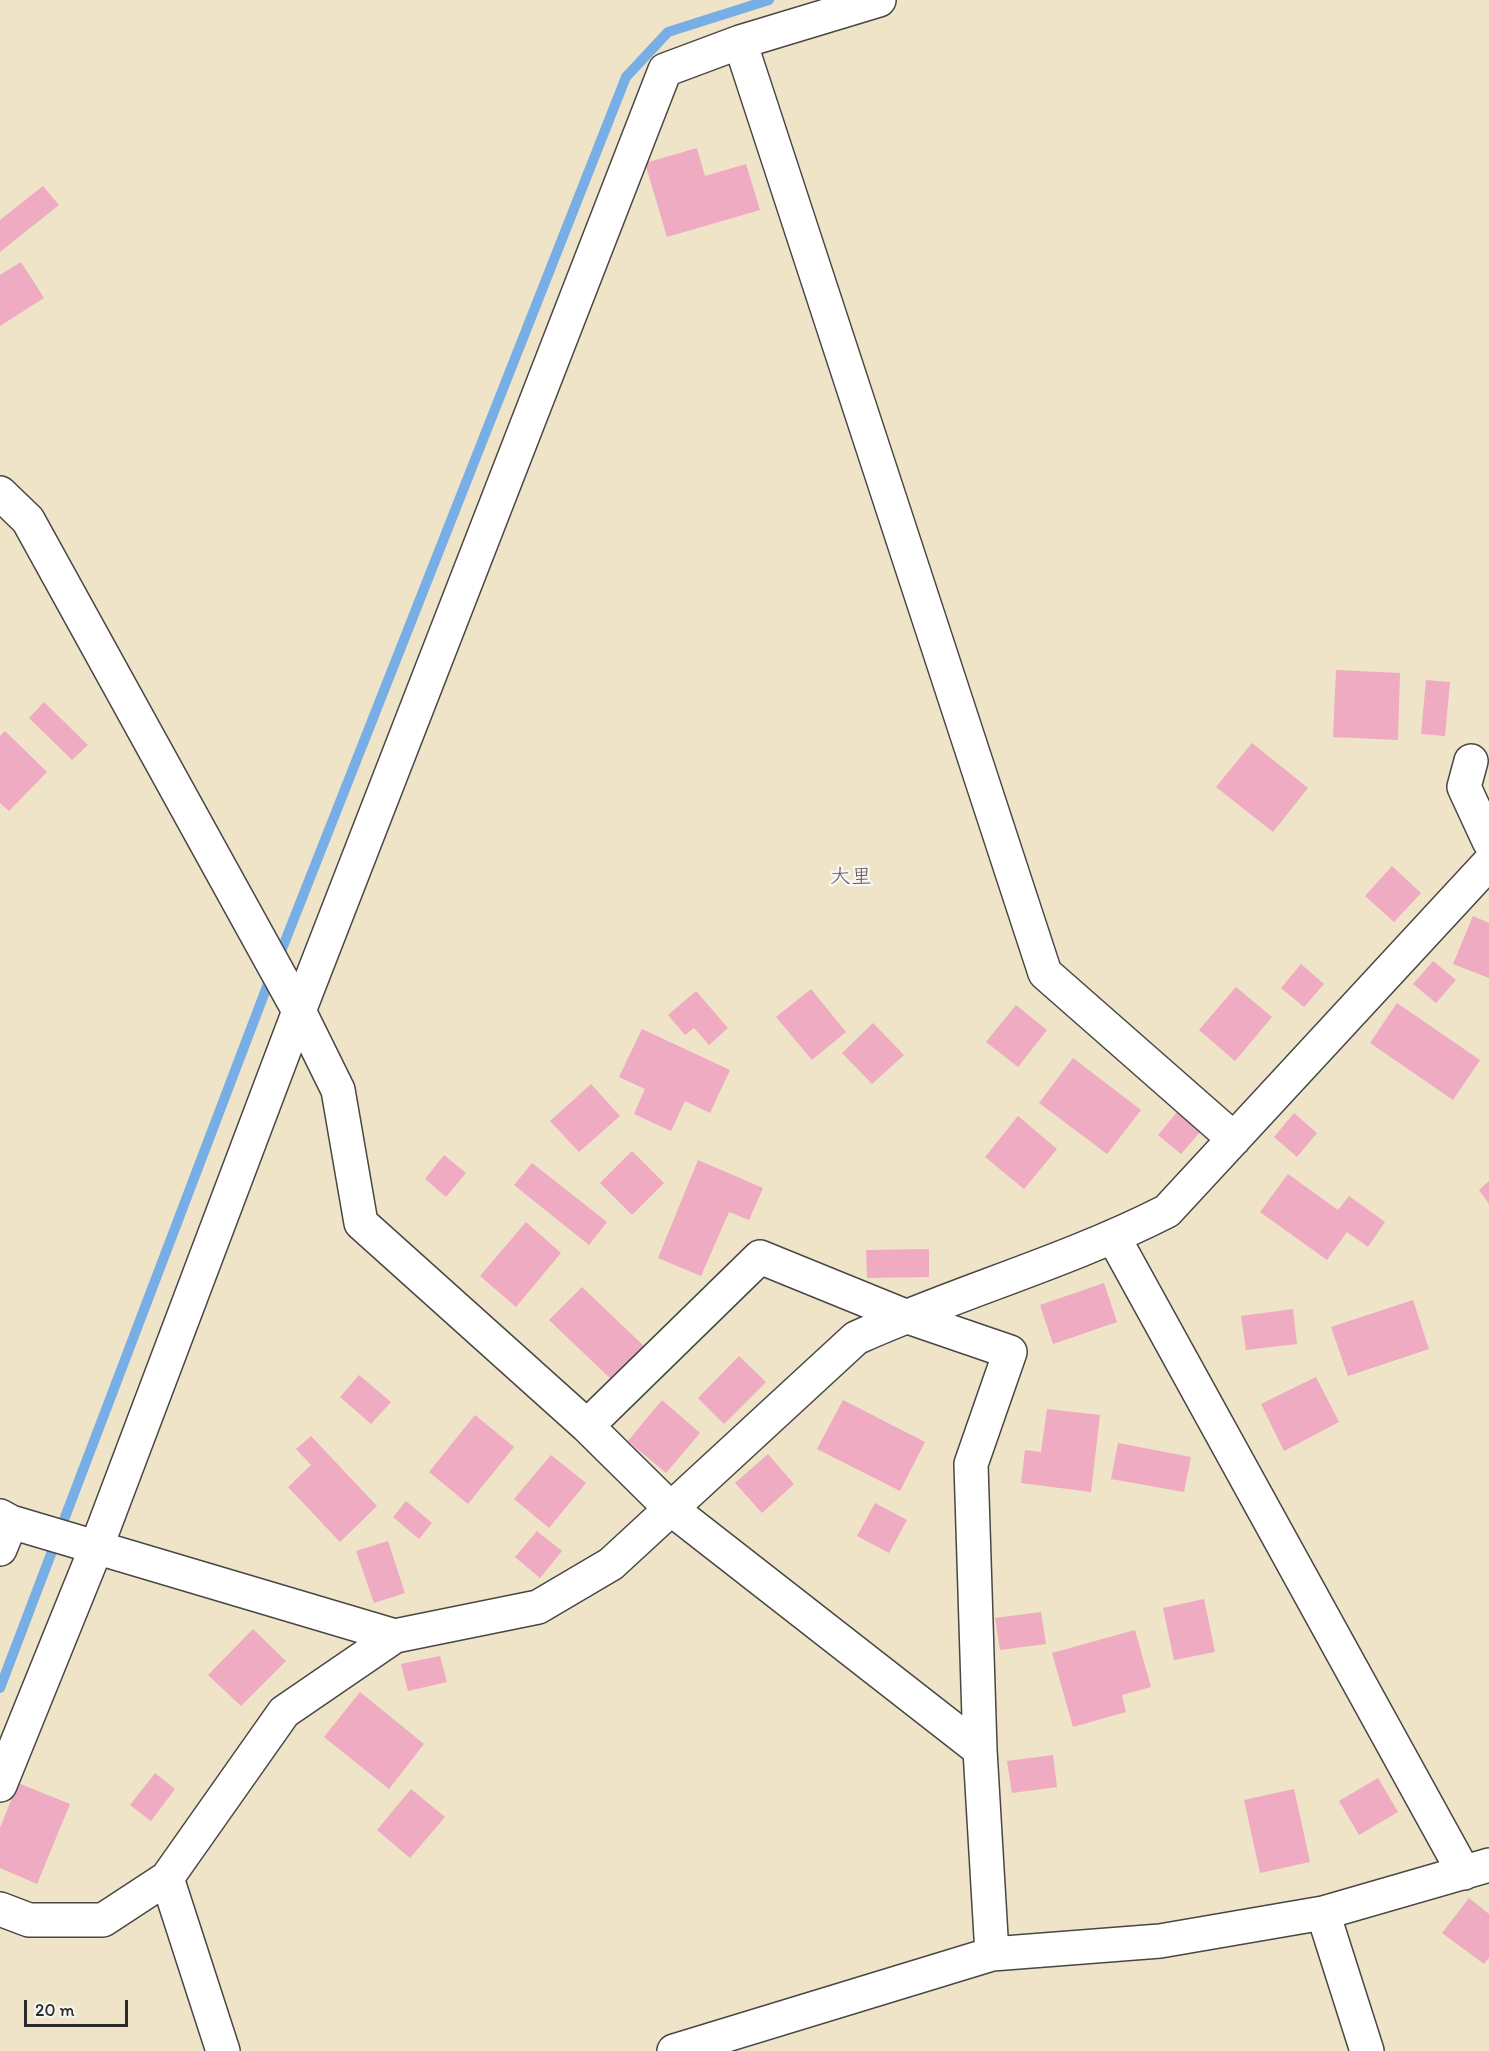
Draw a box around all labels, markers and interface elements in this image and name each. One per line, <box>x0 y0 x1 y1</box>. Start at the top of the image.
district label: 大里 <box>830 865 872 891</box>
scale bar <box>27 1988 130 2026</box>
text: 20 m <box>35 1999 75 2021</box>

